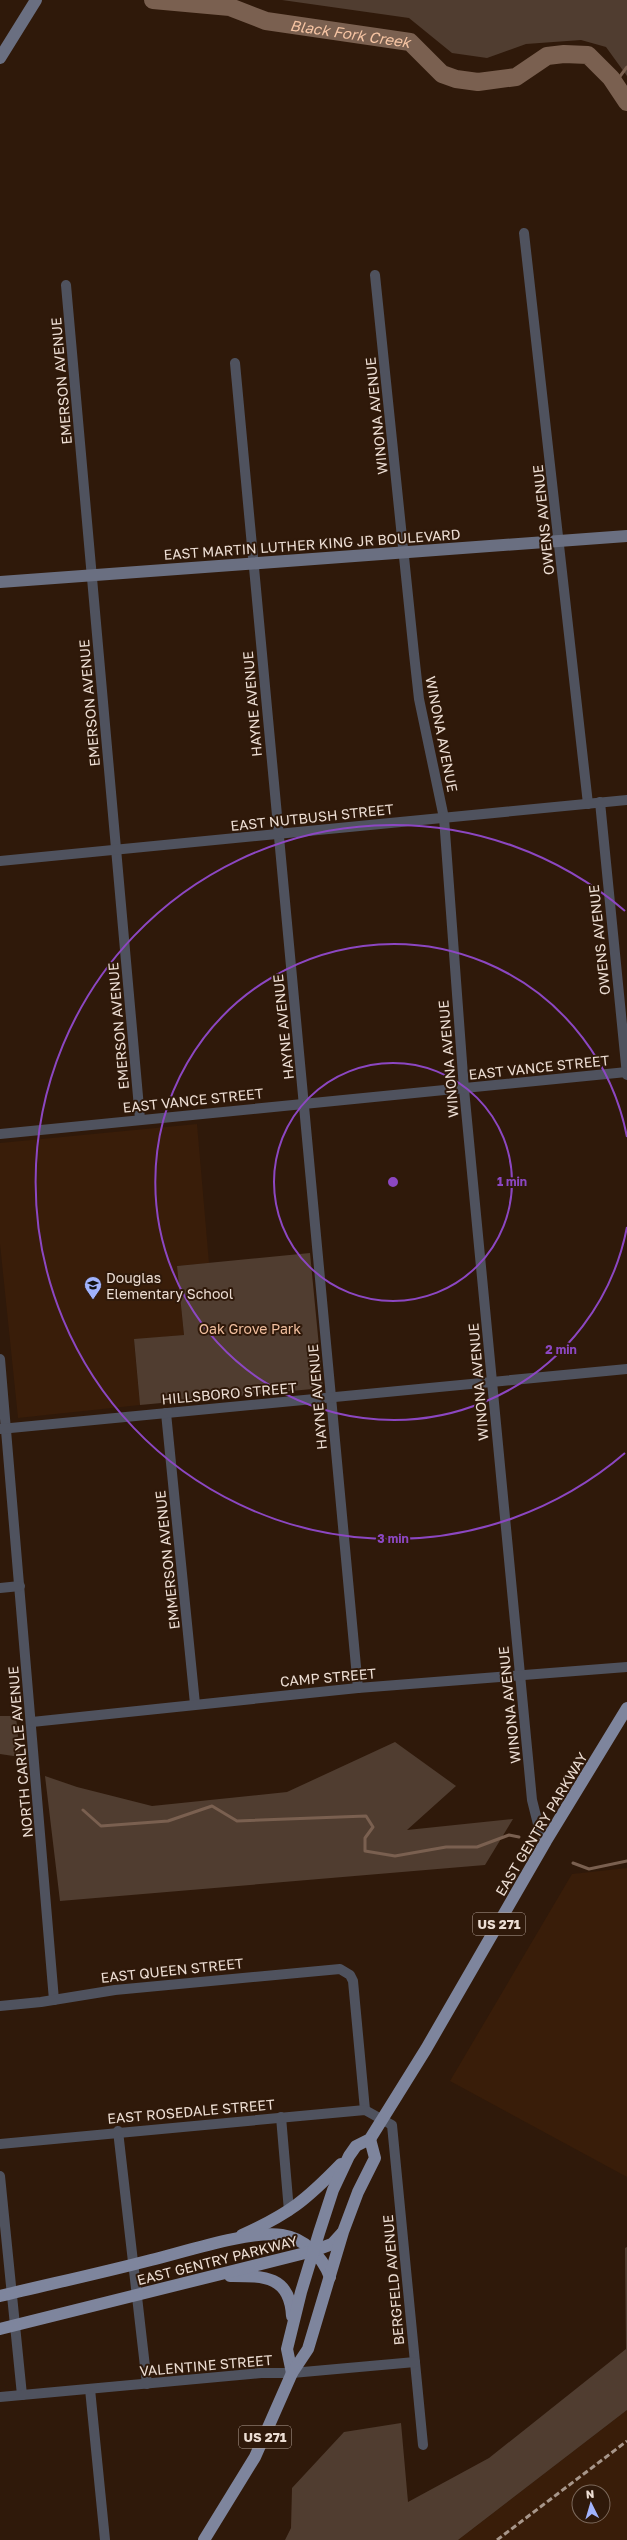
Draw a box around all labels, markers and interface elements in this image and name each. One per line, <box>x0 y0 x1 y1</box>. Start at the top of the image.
water label: Black Fork Creek <box>289 16 413 51</box>
street label: EMERSON AVENUE <box>47 317 75 445</box>
street label: WINONA AVENUE <box>361 357 391 475</box>
street label: OWENS AVENUE <box>529 464 557 576</box>
street label: EAST MARTIN LUTHER KING JR BOULEVARD <box>163 525 461 563</box>
street label: EMERSON AVENUE <box>75 639 103 767</box>
street label: HAYNE AVENUE <box>239 651 265 757</box>
street label: WINONA AVENUE <box>422 675 462 793</box>
street label: EAST NUTBUSH STREET <box>230 800 395 834</box>
street label: OWENS AVENUE <box>585 884 613 996</box>
street label: EMERSON AVENUE <box>104 962 132 1090</box>
street label: HAYNE AVENUE <box>269 974 297 1080</box>
street label: WINONA AVENUE <box>434 1000 462 1118</box>
street label: EAST VANCE STREET <box>468 1051 611 1083</box>
street label: EAST VANCE STREET <box>122 1084 265 1116</box>
text: 1 min <box>497 1174 527 1189</box>
centre of rings <box>386 1175 400 1189</box>
place label: Douglas Elementary School <box>106 1269 233 1302</box>
school or university icon: Douglas Elementary School <box>83 1275 103 1300</box>
park label: Oak Grove Park <box>199 1320 301 1337</box>
street label: WINONA AVENUE <box>464 1323 492 1441</box>
text: 2 min <box>545 1342 577 1357</box>
street label: HAYNE AVENUE <box>304 1344 330 1450</box>
street label: HILLSBORO STREET <box>161 1379 298 1407</box>
street label: EMMERSON AVENUE <box>151 1490 183 1630</box>
text: 3 min <box>377 1531 409 1546</box>
street label: WINONA AVENUE <box>494 1646 524 1764</box>
street label: CAMP STREET <box>279 1664 377 1690</box>
street label: NORTH CARLYLE AVENUE <box>4 1666 36 1838</box>
street label: EAST GENTRY PARKWAY <box>491 1749 591 1899</box>
road number: US 271 <box>473 1913 525 1935</box>
street label: EAST QUEEN STREET <box>100 1954 245 1986</box>
street label: EAST ROSEDALE STREET <box>107 2095 276 2127</box>
street label: BERGFELD AVENUE <box>379 2214 407 2346</box>
street label: EAST GENTRY PARKWAY <box>135 2232 299 2288</box>
street label: VALENTINE STREET <box>139 2351 273 2379</box>
road number: US 271 <box>239 2426 291 2448</box>
north arrow <box>571 2484 611 2524</box>
text: N <box>585 2487 595 2500</box>

